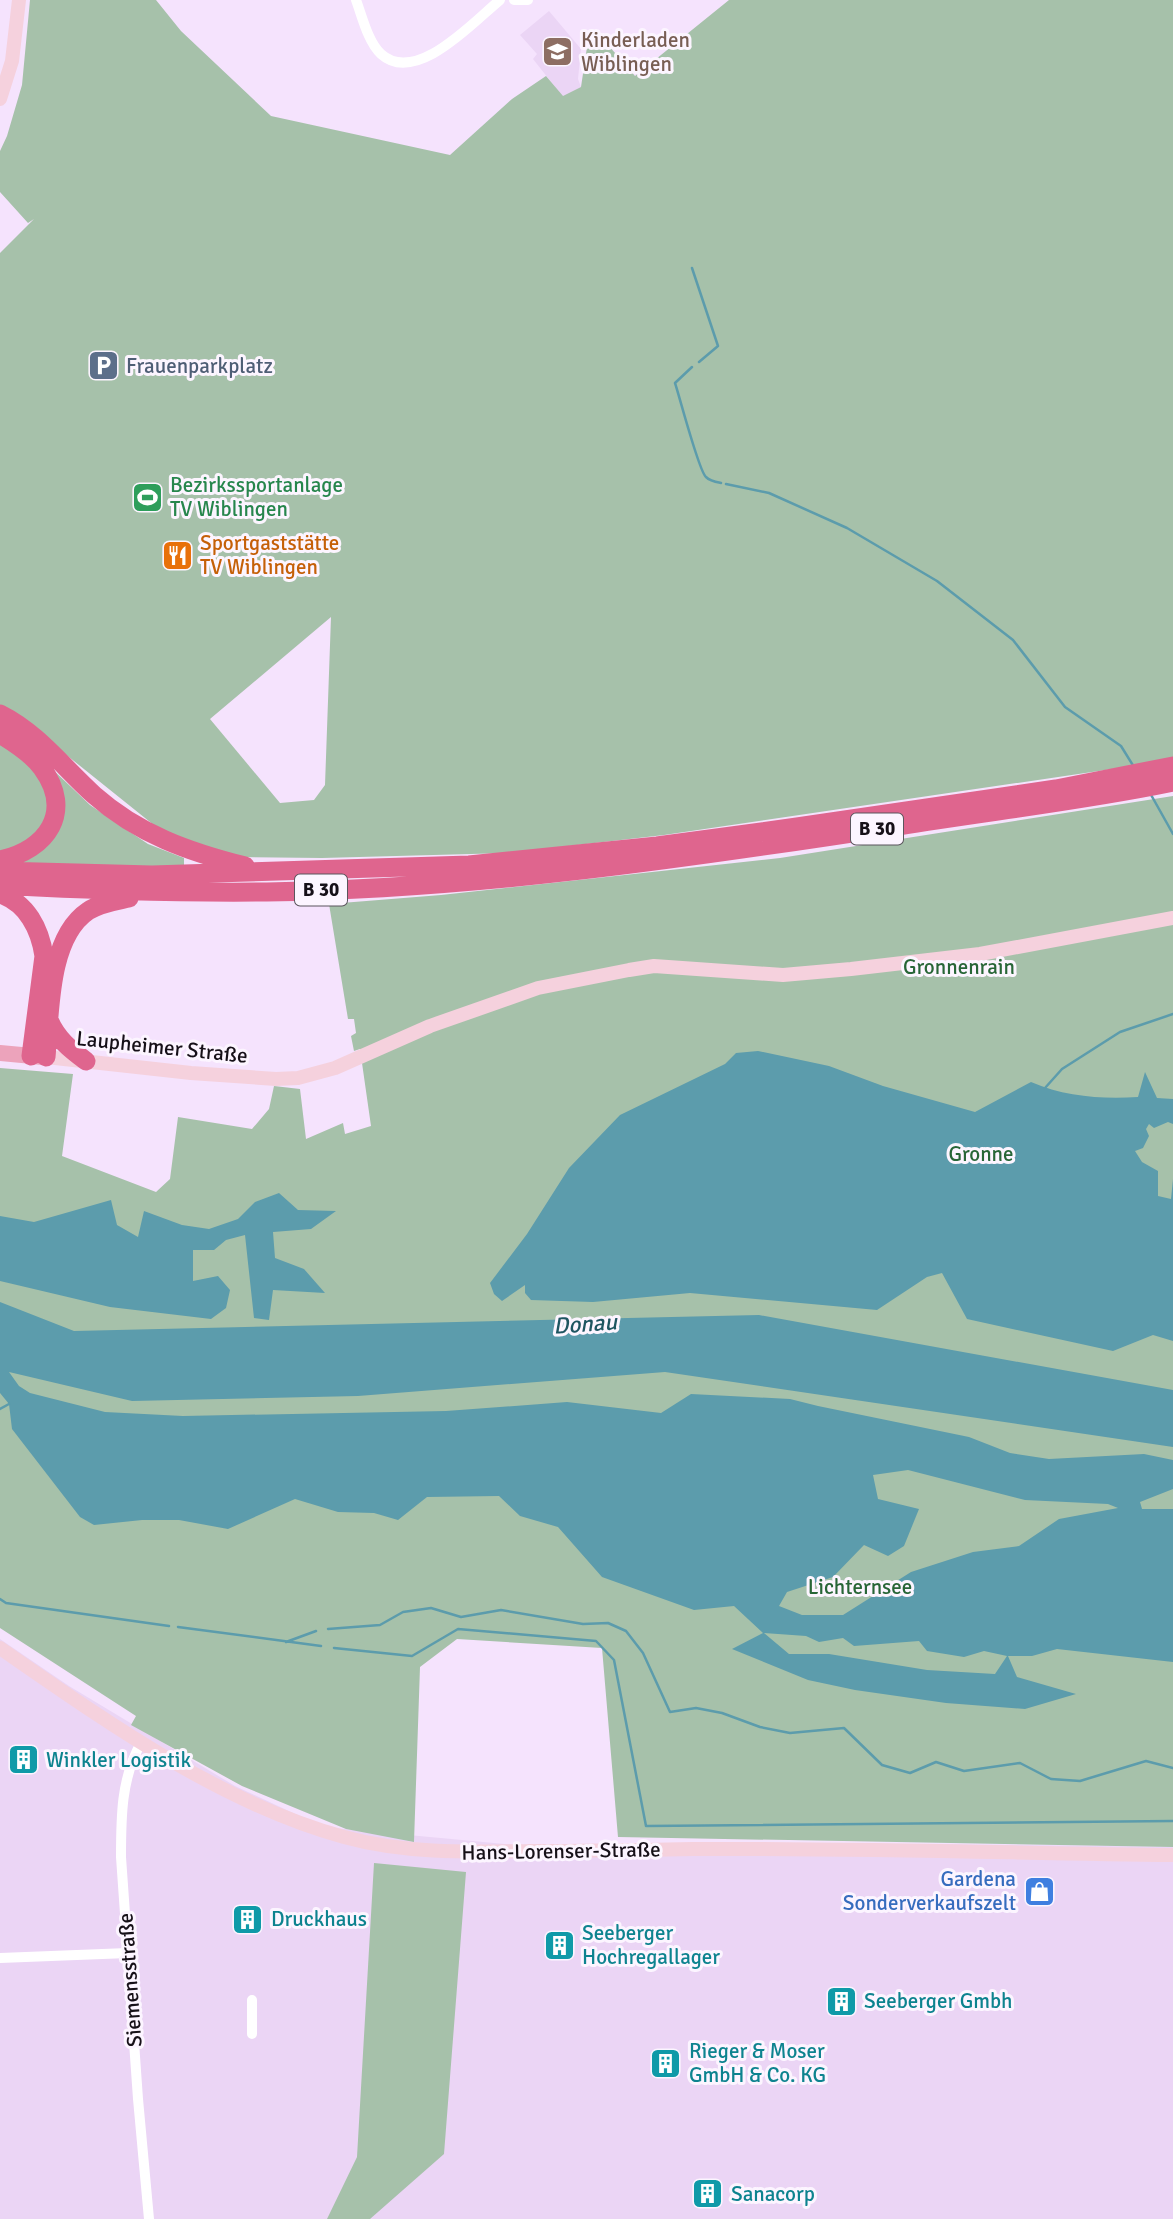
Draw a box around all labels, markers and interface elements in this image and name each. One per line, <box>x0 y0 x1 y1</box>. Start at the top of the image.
place label: Kinderladen Wiblingen <box>581 27 690 77</box>
school or university icon: Kinderladen Wiblingen <box>541 35 575 69</box>
parking icon: Frauenparkplatz <box>86 349 120 383</box>
place label: Frauenparkplatz <box>126 353 273 379</box>
place label: Bezirkssportanlage TV Wiblingen <box>170 472 343 522</box>
sports icon: Bezirkssportanlage TV Wiblingen <box>130 480 164 514</box>
place label: Sportgaststätte TV Wiblingen <box>200 530 339 580</box>
restaurant icon: Sportgaststätte TV Wiblingen <box>160 538 194 572</box>
road number: B 30 <box>851 814 903 844</box>
road number: B 30 <box>295 874 347 906</box>
park label: Gronnenrain <box>903 954 1015 980</box>
street label: Laupheimer Straße <box>75 1025 249 1069</box>
park label: Gronne <box>948 1141 1014 1167</box>
water label: Donau <box>552 1307 619 1341</box>
park label: Lichternsee <box>808 1574 912 1600</box>
building icon: Winkler Logistik <box>6 1743 40 1777</box>
place label: Winkler Logistik <box>46 1747 191 1773</box>
street label: Hans-Lorenser-Straße <box>461 1836 661 1866</box>
place label: Gardena Sonderverkaufszelt <box>843 1866 1016 1916</box>
shop icon: Gardena Sonderverkaufszelt <box>1022 1874 1056 1908</box>
building icon: Druckhaus <box>231 1902 265 1936</box>
place label: Druckhaus <box>271 1906 367 1932</box>
street label: Siemensstraße <box>112 1912 148 2048</box>
place label: Seeberger Hochregallager <box>582 1920 720 1970</box>
building icon: Seeberger Hochregallager <box>542 1928 576 1962</box>
building icon: Seeberger Gmbh <box>824 1984 858 2018</box>
place label: Seeberger Gmbh <box>864 1988 1013 2014</box>
place label: Rieger & Moser GmbH & Co. KG <box>689 2038 826 2088</box>
building icon: Rieger & Moser GmbH & Co. KG <box>649 2046 683 2080</box>
building icon: Sanacorp <box>691 2177 725 2211</box>
place label: Sanacorp <box>731 2181 815 2207</box>

